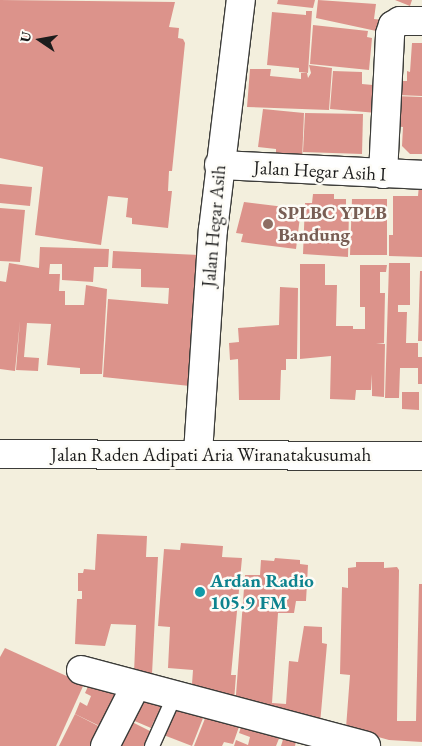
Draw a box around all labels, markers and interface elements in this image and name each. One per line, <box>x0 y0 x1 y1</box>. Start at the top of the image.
north arrow <box>15 15 65 65</box>
text: U <box>15 30 35 44</box>
street label: Jalan Hegar Asih I <box>253 156 387 186</box>
street label: Jalan Hegar Asih <box>197 164 231 288</box>
place label: SPLBC YPLB Bandung <box>278 202 387 246</box>
marker: SPLBC YPLB Bandung <box>262 218 274 230</box>
street label: Jalan Raden Adipati Aria Wiranatakusumah <box>51 444 371 466</box>
place label: Ardan Radio 105.9 FM <box>210 570 314 614</box>
marker: Ardan Radio 105.9 FM <box>194 586 206 598</box>

